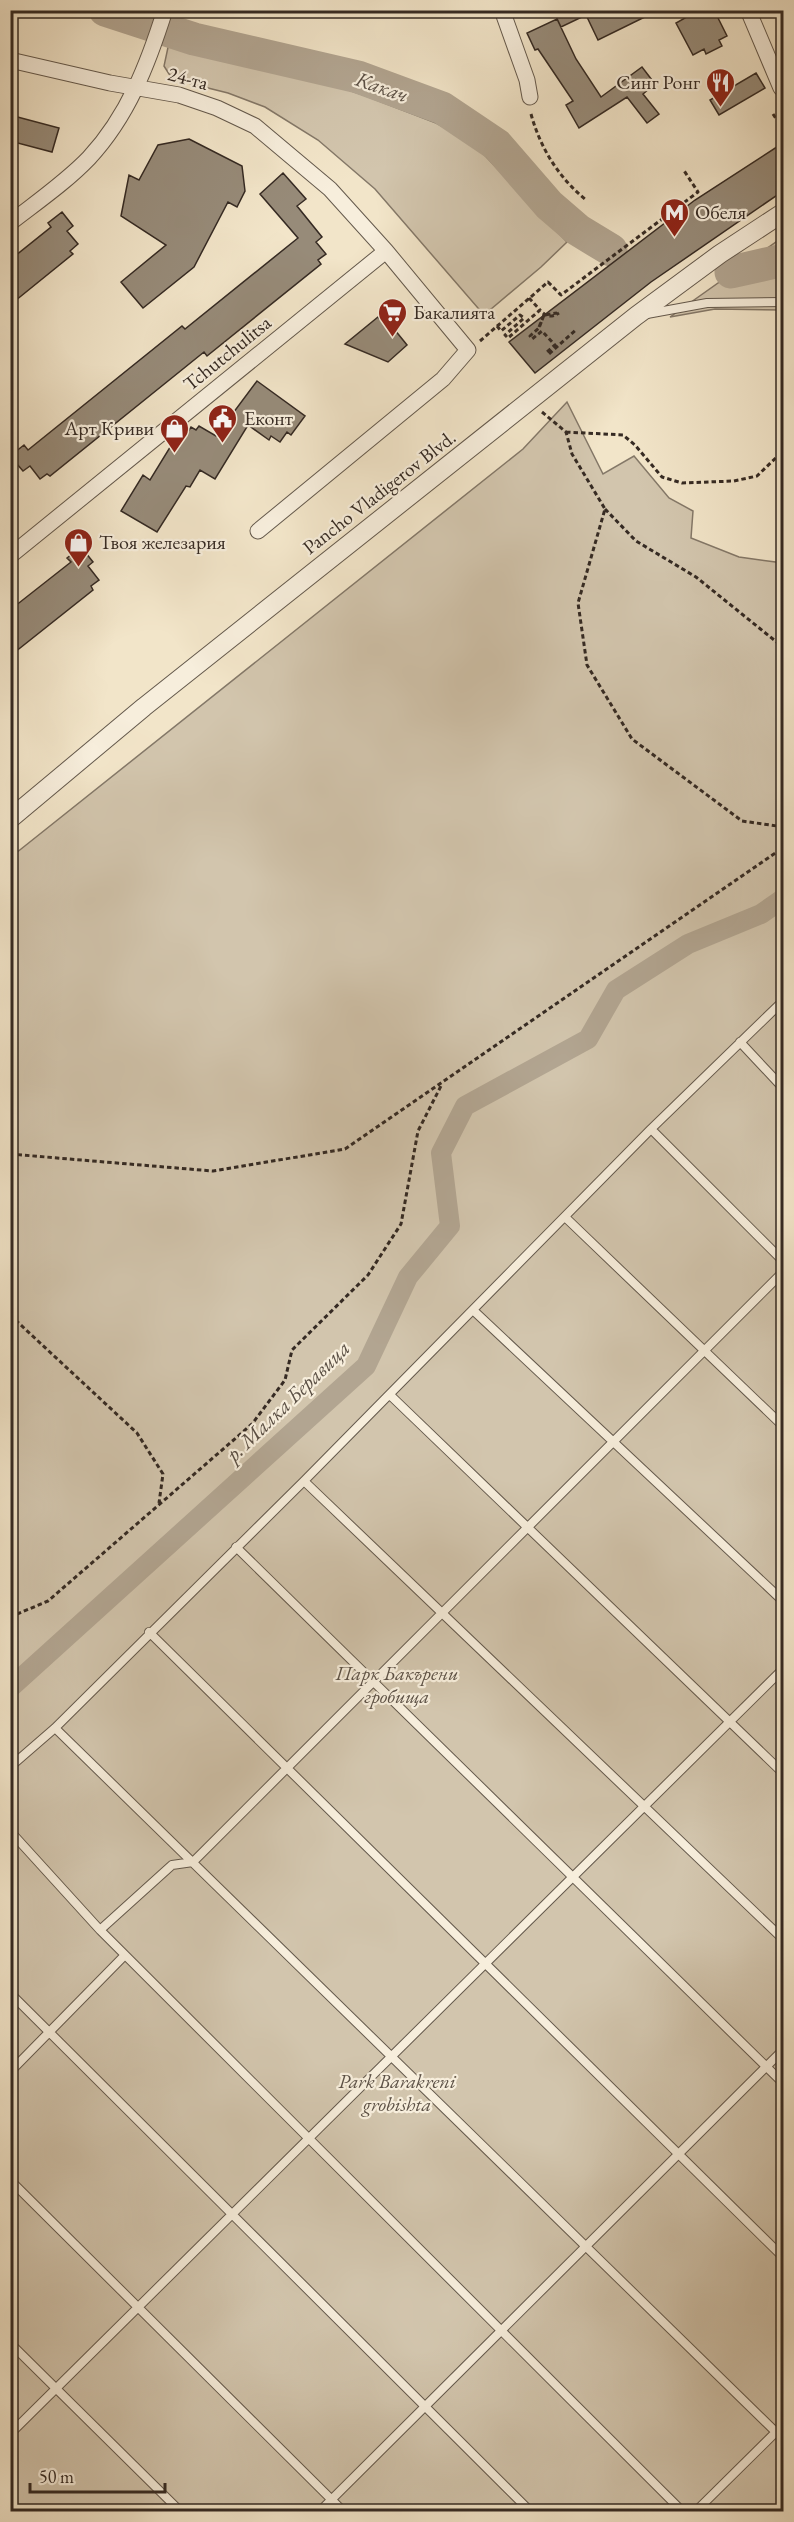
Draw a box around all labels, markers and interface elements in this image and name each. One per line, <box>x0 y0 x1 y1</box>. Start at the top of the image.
street label: 24-та <box>165 60 211 96</box>
water label: Какач <box>351 65 412 108</box>
restaurant icon: Синг Ронг <box>705 66 737 108</box>
place label: Синг Ронг <box>616 69 700 95</box>
metro station icon: Обеля <box>658 196 690 238</box>
place label: Обеля <box>695 199 746 225</box>
supermarket icon: Бакалията <box>376 296 408 338</box>
place label: Бакалията <box>413 299 495 325</box>
street label: Tchutchulitsa <box>178 310 276 396</box>
public building icon: Еконт <box>207 402 239 444</box>
place label: Еконт <box>244 405 293 431</box>
shop icon: Арт Криви <box>159 412 191 454</box>
place label: Арт Криви <box>63 415 154 441</box>
street label: Pancho Vladigerov Blvd. <box>297 424 461 560</box>
shop icon: Твоя железария <box>62 526 94 568</box>
place label: Твоя железария <box>99 529 226 555</box>
water label: р. Малка Беравица <box>218 1335 355 1469</box>
park label: Парк Бакърени гробища <box>334 1660 459 1709</box>
park label: Park Barakreni grobishta <box>338 2068 457 2117</box>
scale bar <box>30 2456 165 2494</box>
text: 50 m <box>39 2465 74 2488</box>

